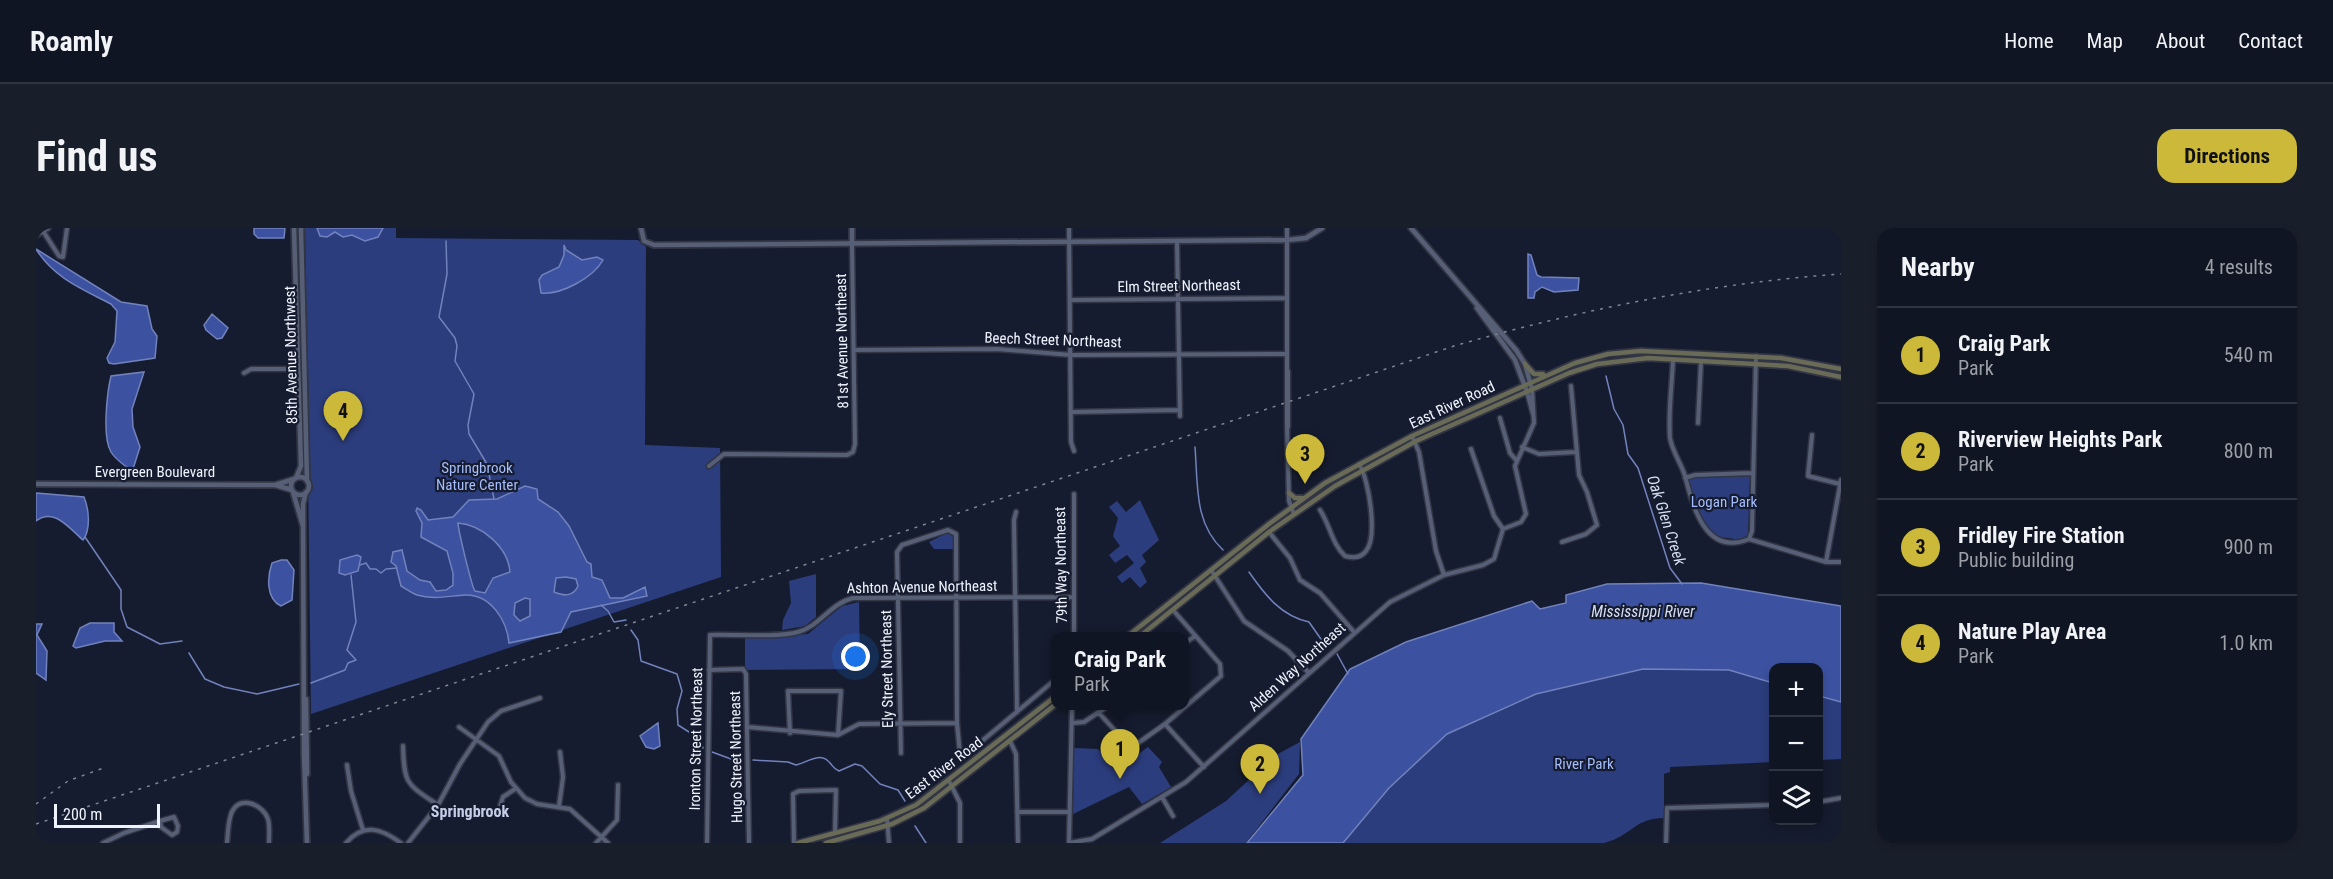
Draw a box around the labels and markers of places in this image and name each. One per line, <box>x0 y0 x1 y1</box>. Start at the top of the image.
pin: 4 <box>324 392 362 441</box>
pin: 3 <box>1286 434 1324 484</box>
pin: 1 <box>1100 730 1140 779</box>
pin: 2 <box>1240 744 1280 794</box>

